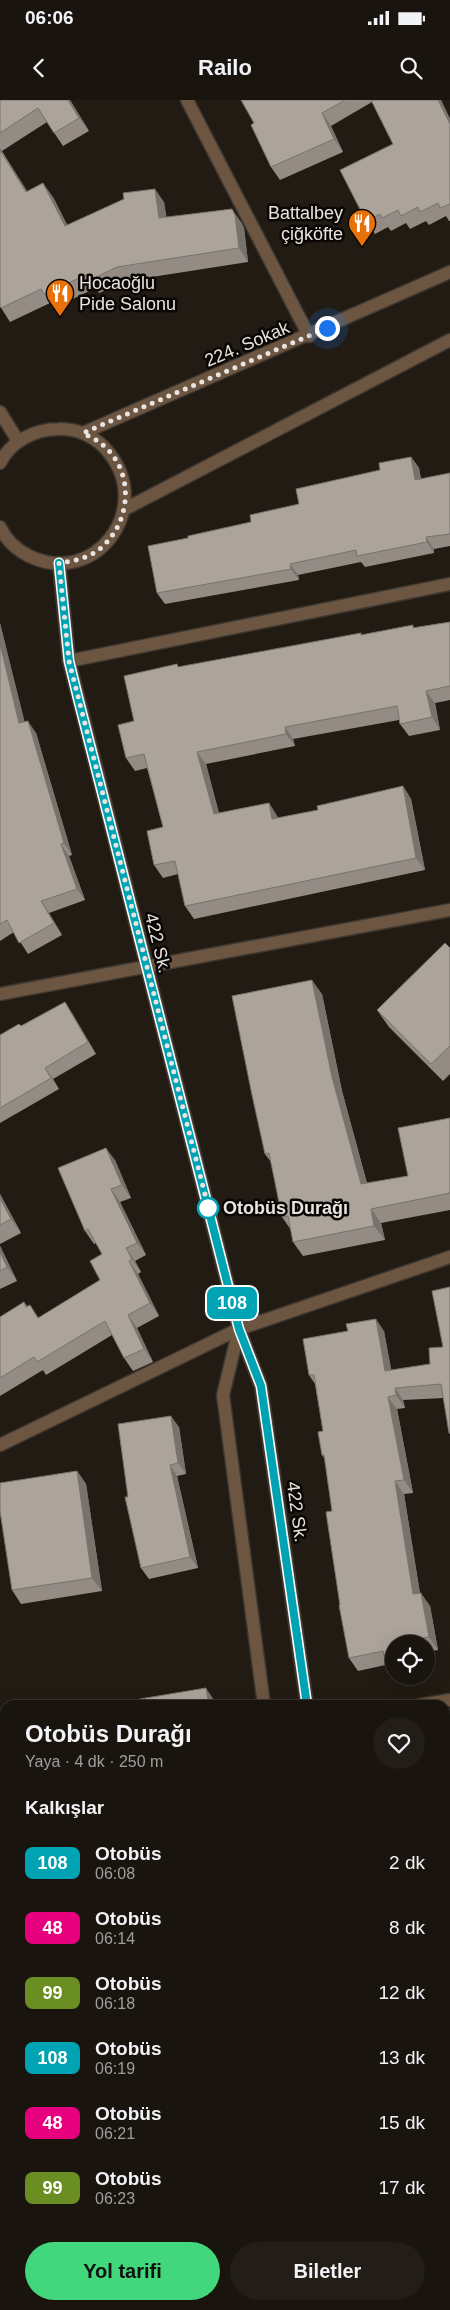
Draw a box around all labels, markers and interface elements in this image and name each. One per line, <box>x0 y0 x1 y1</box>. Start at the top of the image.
text: 06:06 <box>25 7 74 28</box>
icon: back <box>25 54 53 82</box>
icon: search <box>397 54 425 82</box>
text: Railo <box>198 55 252 80</box>
place label: Battalbey çiğköfte <box>268 203 343 244</box>
restaurant icon: Battalbey çiğköfte <box>347 208 377 247</box>
place label: Hocaoğlu Pide Salonu <box>79 273 176 314</box>
restaurant icon: Hocaoğlu Pide Salonu <box>45 278 75 317</box>
your location <box>315 316 340 341</box>
street label: 224. Sokak <box>202 317 293 371</box>
street label: 422 Sk. <box>141 911 175 975</box>
marker: Otobüs Durağı <box>197 1197 219 1219</box>
place label: Otobüs Durağı <box>223 1198 348 1218</box>
line badge: 108 <box>203 1287 261 1319</box>
text: 108 <box>217 1293 247 1313</box>
street label: 422 Sk. <box>283 1480 311 1544</box>
map controls <box>385 1635 435 1685</box>
button: locate <box>385 1635 435 1685</box>
button: heart <box>373 1717 425 1769</box>
text: Otobüs Durağı <box>25 1720 192 1747</box>
text: Yaya · 4 dk · 250 m <box>25 1753 163 1770</box>
text: Kalkışlar <box>25 1797 104 1818</box>
text: Otobüs <box>95 1843 162 1864</box>
text: 2 dk <box>389 1852 425 1873</box>
text: 108 <box>37 1853 68 1873</box>
text: 06:08 <box>95 1865 135 1882</box>
text: Otobüs <box>95 1908 162 1929</box>
text: 8 dk <box>389 1917 425 1938</box>
text: 48 <box>42 1918 63 1938</box>
text: 06:14 <box>95 1930 135 1947</box>
text: Otobüs <box>95 1973 162 1994</box>
text: 12 dk <box>379 1982 425 2003</box>
text: 99 <box>42 1983 63 2003</box>
text: 06:18 <box>95 1995 135 2012</box>
text: Otobüs <box>95 2038 162 2059</box>
text: 13 dk <box>379 2047 425 2068</box>
text: 108 <box>37 2048 68 2068</box>
text: 06:19 <box>95 2060 135 2077</box>
text: Otobüs <box>95 2103 162 2124</box>
text: 15 dk <box>379 2112 425 2133</box>
text: 48 <box>42 2113 63 2133</box>
text: 06:21 <box>95 2125 135 2142</box>
text: Otobüs <box>95 2168 162 2189</box>
text: 17 dk <box>379 2177 425 2198</box>
text: 99 <box>42 2178 63 2198</box>
text: 06:23 <box>95 2190 135 2207</box>
button: Yol tarifi <box>25 2242 220 2300</box>
button: Biletler <box>230 2242 425 2300</box>

